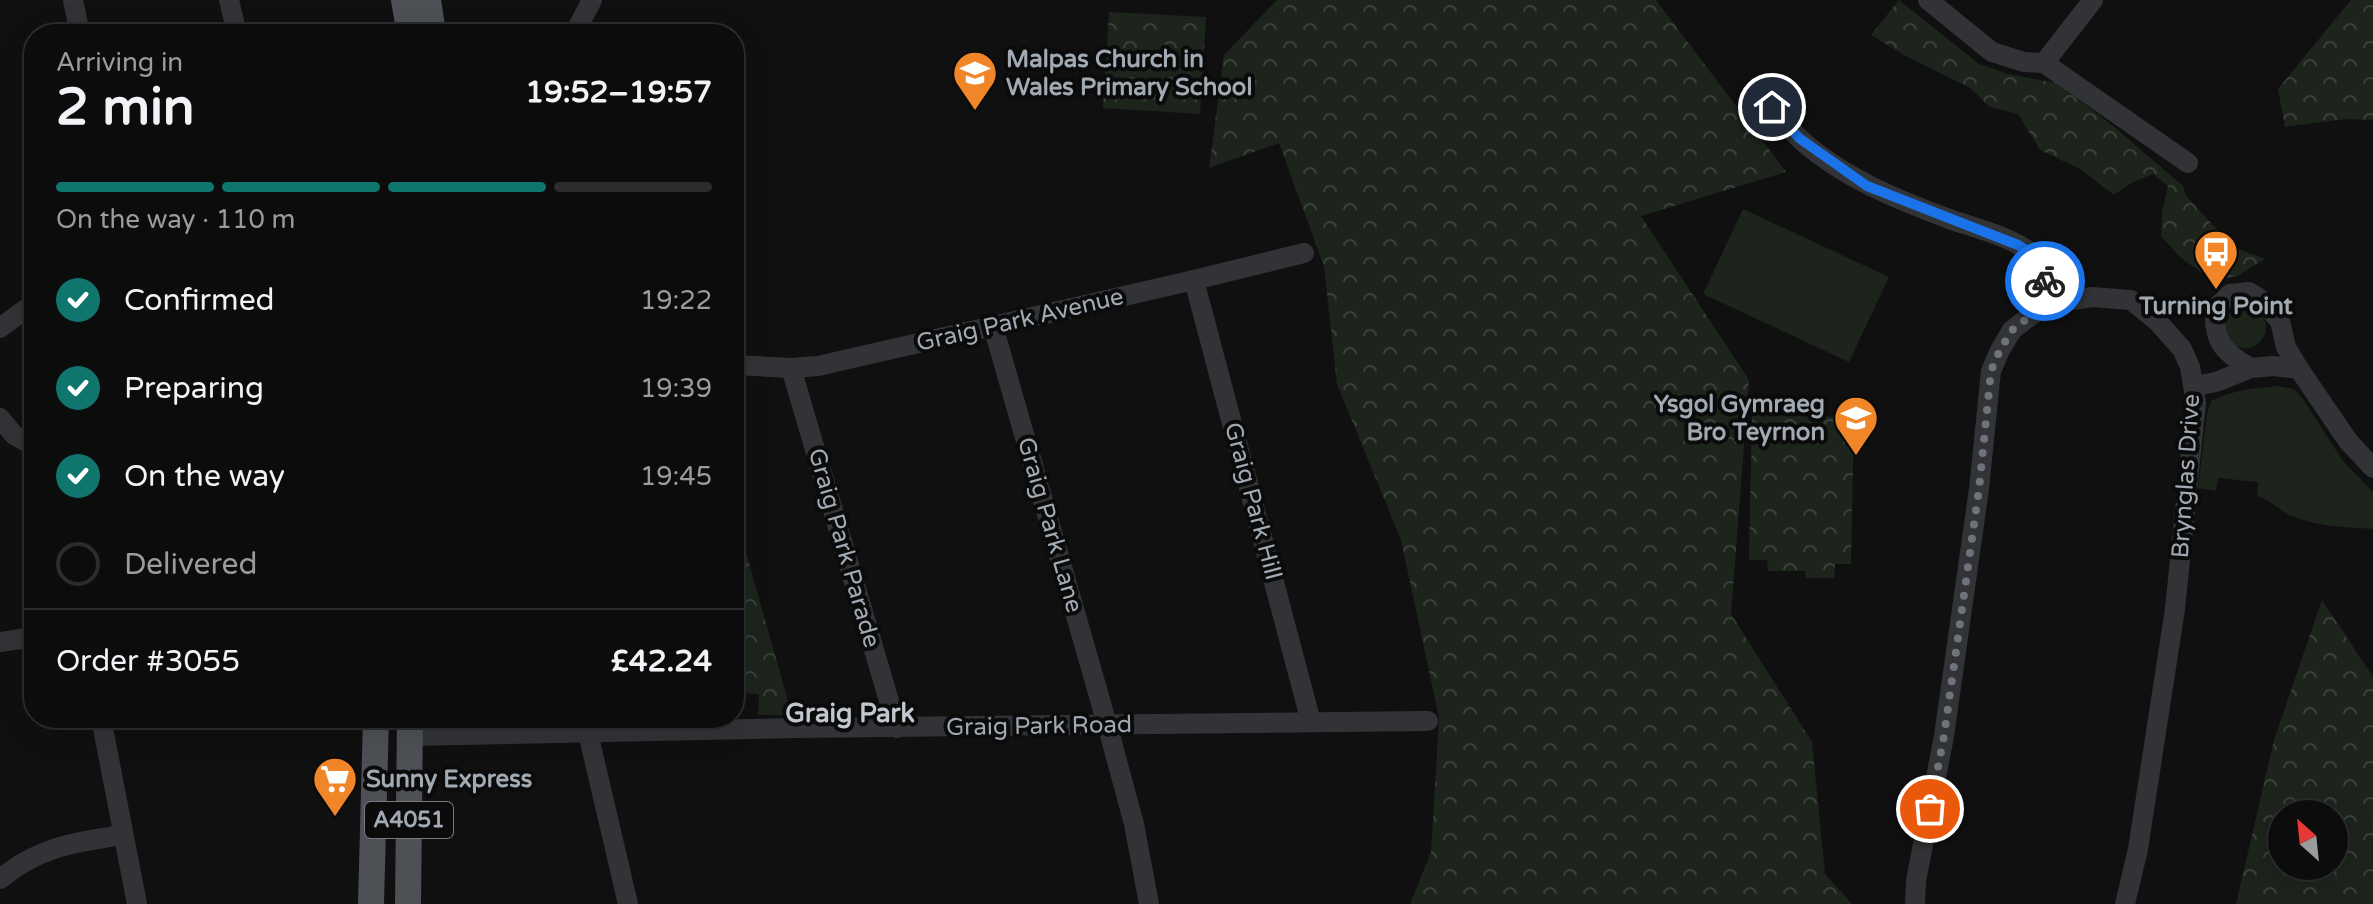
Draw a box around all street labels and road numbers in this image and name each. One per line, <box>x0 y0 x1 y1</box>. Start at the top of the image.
street label: Graig Park Avenue <box>914 282 1126 358</box>
street label: Brynglas Drive <box>2166 393 2206 559</box>
street label: Graig Park Hill <box>1218 419 1288 583</box>
street label: Graig Park Lane <box>1011 434 1089 616</box>
street label: Graig Park Parade <box>802 445 886 651</box>
street label: Graig Park Road <box>946 710 1132 742</box>
road number: A4051 <box>365 802 453 838</box>

